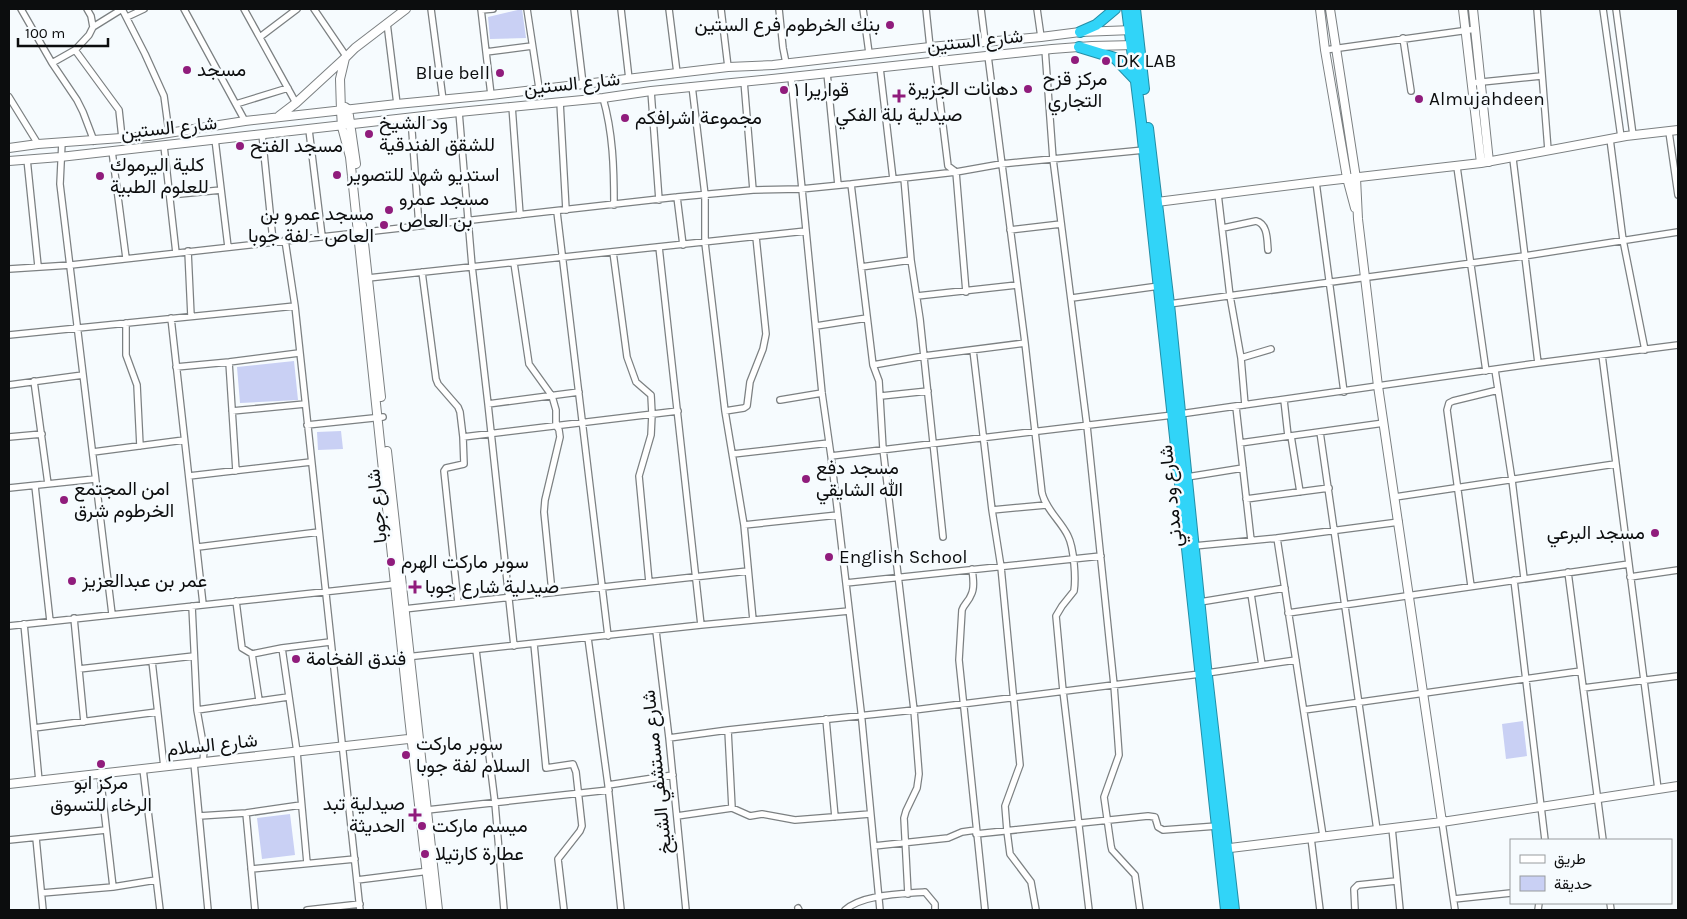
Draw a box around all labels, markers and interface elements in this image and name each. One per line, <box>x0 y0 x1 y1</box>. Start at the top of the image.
place label: بنك الخرطوم فرع الستين <box>695 14 880 37</box>
scale bar <box>18 15 108 47</box>
marker: بنك الخرطوم فرع الستين <box>884 19 896 31</box>
text: 100 m <box>25 24 65 42</box>
street label: شارع الستين <box>926 25 1024 58</box>
place label: DK LAB <box>1116 50 1176 72</box>
marker: مركز قزح التجاري <box>1069 54 1081 66</box>
marker: DK LAB <box>1100 55 1112 67</box>
place label: مسجد <box>197 59 246 81</box>
place label: Blue bell <box>415 62 490 84</box>
marker: مسجد <box>181 64 193 76</box>
marker: Blue bell <box>494 67 506 79</box>
street label: شارع الستين <box>523 68 621 101</box>
place label: مركز قزح التجاري <box>1043 68 1107 116</box>
place label: دهانات الجزيرة <box>908 78 1018 100</box>
place label: قواريرا ١ <box>794 79 849 101</box>
marker: دهانات الجزيرة <box>1022 83 1034 95</box>
marker: قواريرا ١ <box>778 84 790 96</box>
place label: Almujahdeen <box>1429 88 1545 110</box>
marker: صيدلية بلة الفكي <box>893 90 905 102</box>
marker: Almujahdeen <box>1413 93 1425 105</box>
place label: صيدلية بلة الفكي <box>836 104 963 130</box>
place label: مجموعة اشرافكم <box>635 107 762 130</box>
street label: شارع الستين <box>120 112 218 145</box>
place label: ود الشيخ للشقق الفندقية <box>379 112 495 156</box>
marker: مجموعة اشرافكم <box>619 112 631 124</box>
marker: ود الشيخ للشقق الفندقية <box>363 128 375 140</box>
place label: مسجد الفتح <box>250 135 343 159</box>
marker: مسجد الفتح <box>234 140 246 152</box>
place label: كلية اليرموك للعلوم الطبية <box>110 154 209 199</box>
place label: استديو شهد للتصوير <box>346 164 499 186</box>
marker: استديو شهد للتصوير <box>331 169 343 181</box>
marker: كلية اليرموك للعلوم الطبية <box>94 170 106 182</box>
place label: مسجد عمرو بن العاص <box>399 188 489 232</box>
place label: مسجد عمرو بن العاص - لفة جوبا <box>248 203 374 247</box>
marker: مسجد عمرو بن العاص <box>383 204 395 216</box>
marker: مسجد عمرو بن العاص - لفة جوبا <box>378 219 390 231</box>
street label: شارع ود مدني <box>1155 443 1191 548</box>
place label: مسجد دفع الله الشايقي <box>816 457 903 505</box>
street label: شارع جوبا <box>362 468 393 544</box>
marker: مسجد دفع الله الشايقي <box>800 473 812 485</box>
place label: امن المجتمع الخرطوم شرق <box>74 478 174 523</box>
marker: امن المجتمع الخرطوم شرق <box>58 494 70 506</box>
place label: مسجد البرعي <box>1547 522 1645 548</box>
marker: مسجد البرعي <box>1649 527 1661 539</box>
place label: English School <box>839 546 968 568</box>
place label: سوبر ماركت الهرم <box>401 551 529 574</box>
marker: English School <box>823 551 835 563</box>
marker: سوبر ماركت الهرم <box>385 556 397 568</box>
place label: عمر بن عبدالعزيز <box>81 570 207 592</box>
marker: عمر بن عبدالعزيز <box>66 575 78 587</box>
place label: صيدلية شارع جوبا <box>425 576 559 599</box>
marker: صيدلية شارع جوبا <box>409 581 421 593</box>
place label: فندق الفخامة <box>306 648 406 670</box>
marker: فندق الفخامة <box>290 653 302 665</box>
street label: شارع مستشفي الشيخ <box>637 688 681 855</box>
street label: شارع السلام <box>165 729 259 762</box>
place label: سوبر ماركت السلام لفة جوبا <box>416 733 530 778</box>
marker: سوبر ماركت السلام لفة جوبا <box>400 749 412 761</box>
marker: مركز ابو الرخاء للتسوق <box>95 758 107 770</box>
place label: مركز ابو الرخاء للتسوق <box>50 772 152 816</box>
place label: صيدلية تبد الحديثة <box>323 793 405 837</box>
marker: صيدلية تبد الحديثة <box>409 809 421 821</box>
place label: ميسم ماركت <box>432 815 528 838</box>
marker: ميسم ماركت <box>416 820 428 832</box>
legend <box>1510 839 1672 904</box>
place label: عطارة كارتيلا <box>435 843 524 865</box>
marker: عطارة كارتيلا <box>419 848 431 860</box>
text: طريق <box>1554 850 1586 869</box>
text: حديقة <box>1554 875 1592 893</box>

